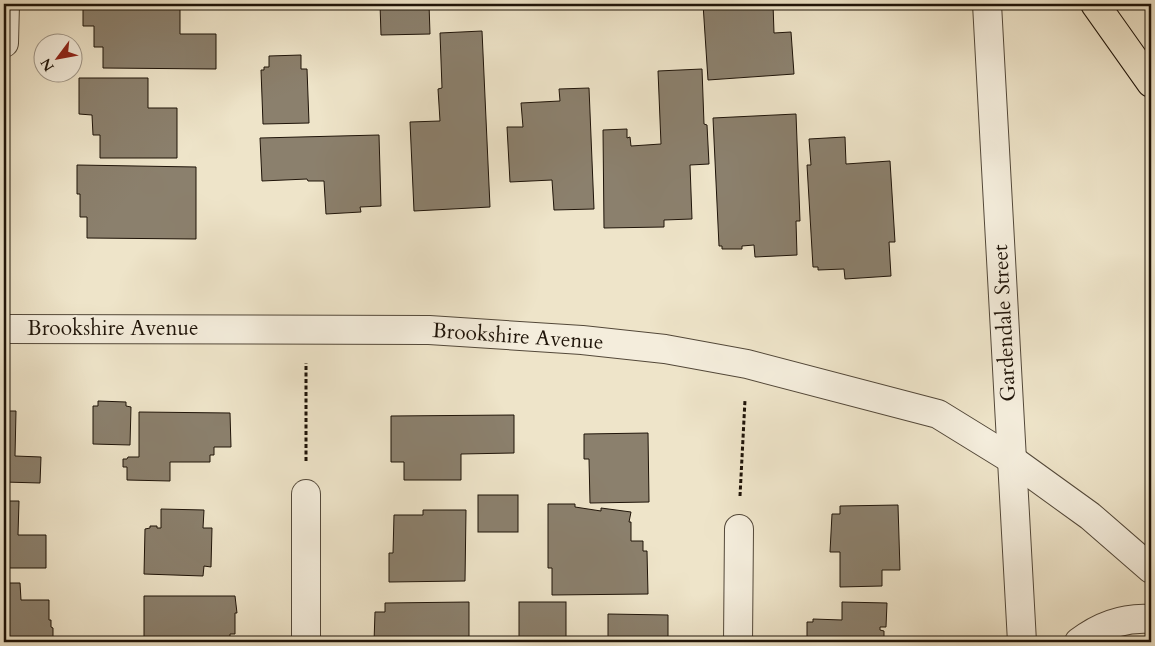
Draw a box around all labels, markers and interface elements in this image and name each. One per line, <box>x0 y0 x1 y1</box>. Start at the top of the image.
north arrow <box>32 32 82 82</box>
text: N <box>36 54 59 75</box>
street label: Gardendale Street <box>986 243 1023 402</box>
street label: Brookshire Avenue <box>27 314 199 343</box>
street label: Brookshire Avenue <box>432 316 604 357</box>

